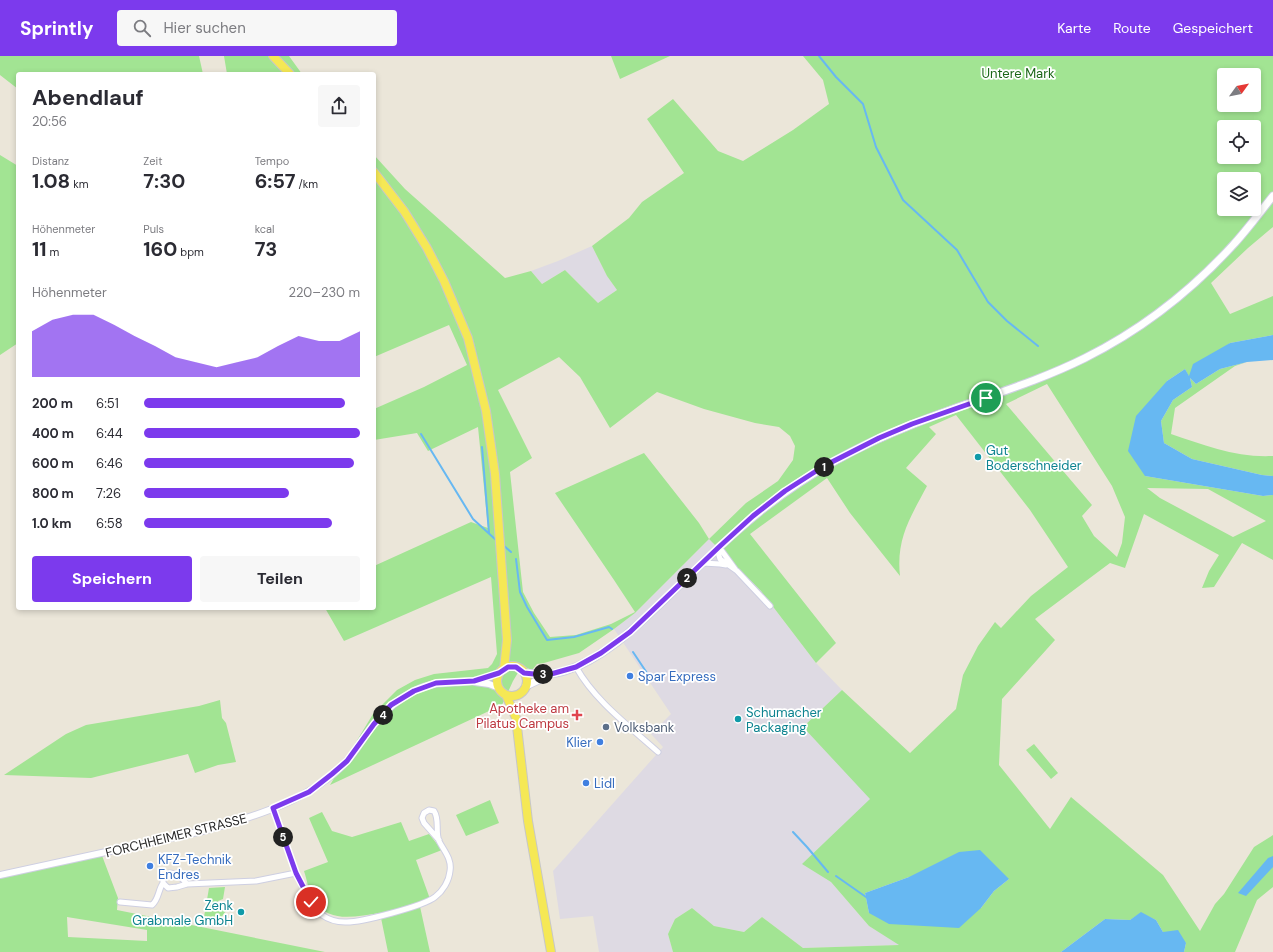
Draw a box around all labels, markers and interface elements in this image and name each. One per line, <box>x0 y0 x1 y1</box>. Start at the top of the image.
search box <box>117 10 397 46</box>
text: Sprintly <box>20 16 93 41</box>
icon: search <box>131 17 153 39</box>
text: Hier suchen <box>163 18 246 38</box>
text: Karte <box>1057 19 1091 37</box>
text: Route <box>1113 19 1151 37</box>
text: Gespeichert <box>1173 19 1253 37</box>
park label: Untere Mark <box>981 65 1055 82</box>
north arrow <box>1217 68 1261 112</box>
map controls <box>1217 68 1261 216</box>
text: Abendlauf <box>32 83 144 112</box>
button: share <box>318 85 360 127</box>
text: 20:56 <box>32 113 67 130</box>
button: locate <box>1217 120 1261 164</box>
text: Distanz <box>32 154 69 168</box>
text: Zeit <box>143 154 162 168</box>
text: Tempo <box>255 154 289 168</box>
text: 1.08 <box>32 168 70 194</box>
text: 7:30 <box>143 168 185 194</box>
text: 6:57 <box>255 168 295 194</box>
button: layers <box>1217 172 1261 216</box>
text: km <box>70 177 89 191</box>
text: /km <box>295 177 318 191</box>
text: Höhenmeter <box>32 222 95 236</box>
text: Puls <box>143 222 164 236</box>
text: kcal <box>255 222 275 236</box>
text: 11 <box>32 236 47 262</box>
text: 160 <box>143 236 177 262</box>
text: 73 <box>255 236 277 262</box>
text: m <box>47 245 59 259</box>
text: bpm <box>177 245 204 259</box>
text: Höhenmeter <box>32 284 107 301</box>
text: 220–230 m <box>288 284 360 301</box>
pin <box>969 381 1003 415</box>
icon: arrive <box>975 387 997 409</box>
text: 200 m <box>32 395 73 412</box>
text: 6:51 <box>96 395 119 412</box>
text: 400 m <box>32 425 74 442</box>
text: 6:44 <box>96 425 123 442</box>
place label: Gut Boderschneider <box>986 442 1082 474</box>
marker: Gut Boderschneider <box>973 452 983 462</box>
text: 600 m <box>32 455 74 472</box>
text: 6:46 <box>96 455 123 472</box>
pin: 1 <box>814 457 834 477</box>
text: 1 <box>822 460 826 474</box>
text: 800 m <box>32 485 74 502</box>
text: 7:26 <box>96 485 121 502</box>
text: 1.0 km <box>32 515 71 532</box>
text: 6:58 <box>96 515 123 532</box>
button: Speichern <box>32 556 192 602</box>
button: Teilen <box>200 556 360 602</box>
pin: 2 <box>677 568 697 588</box>
text: 2 <box>684 571 690 585</box>
pin: 3 <box>533 664 553 684</box>
text: 3 <box>540 667 546 681</box>
place label: Spar Express <box>638 668 716 685</box>
marker: Spar Express <box>625 671 635 681</box>
place label: Apotheke am Pilatus Campus <box>476 700 569 732</box>
place label: Schumacher Packaging <box>746 704 822 736</box>
pin: 4 <box>373 705 393 725</box>
text: 4 <box>379 708 387 722</box>
marker: Apotheke am Pilatus Campus <box>572 710 582 720</box>
marker: Schumacher Packaging <box>733 714 743 724</box>
place label: Volksbank <box>614 719 675 736</box>
marker: Volksbank <box>601 722 611 732</box>
place label: Klier <box>566 734 592 751</box>
marker: Klier <box>595 737 605 747</box>
place label: Lidl <box>594 775 615 792</box>
marker: Lidl <box>581 778 591 788</box>
street label: FORCHHEIMER STRASSE <box>104 810 249 861</box>
pin: 5 <box>273 827 293 847</box>
text: 5 <box>280 830 286 844</box>
place label: KFZ-Technik Endres <box>158 851 232 883</box>
marker: KFZ-Technik Endres <box>145 861 155 871</box>
pin <box>294 885 328 919</box>
icon: check <box>300 891 322 913</box>
place label: Zenk Grabmale GmbH <box>132 897 233 929</box>
marker: Zenk Grabmale GmbH <box>236 907 246 917</box>

